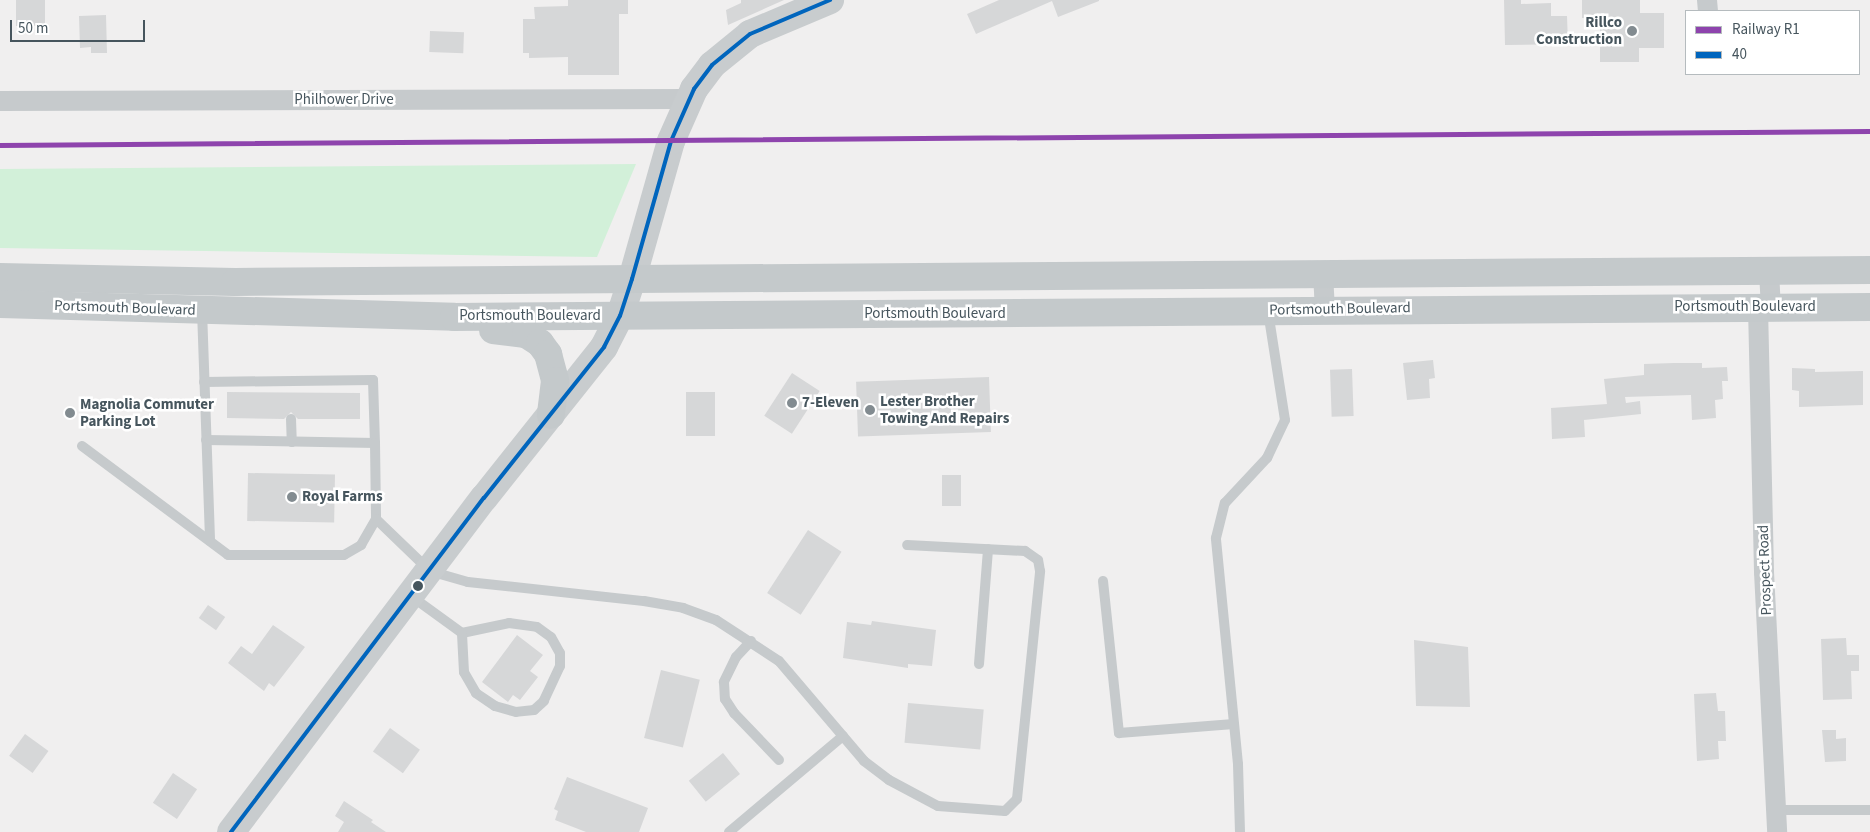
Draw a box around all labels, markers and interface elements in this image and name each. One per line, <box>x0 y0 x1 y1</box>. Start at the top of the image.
scale bar <box>12 10 148 42</box>
legend <box>1685 10 1860 75</box>
place label: Rillco Construction <box>1536 13 1622 48</box>
text: 50 m <box>18 18 48 39</box>
text: Railway R1 <box>1732 19 1800 40</box>
marker: Rillco Construction <box>1626 25 1638 37</box>
text: 40 <box>1732 44 1747 65</box>
street label: Philhower Drive <box>294 91 394 109</box>
street label: Portsmouth Boulevard <box>54 297 196 319</box>
street label: Portsmouth Boulevard <box>1674 298 1816 316</box>
street label: Portsmouth Boulevard <box>1269 299 1411 319</box>
street label: Portsmouth Boulevard <box>864 305 1006 323</box>
street label: Portsmouth Boulevard <box>459 307 601 325</box>
place label: Lester Brother Towing And Repairs <box>880 392 1009 427</box>
place label: 7-Eleven <box>802 394 859 412</box>
place label: Magnolia Commuter Parking Lot <box>80 395 214 430</box>
marker: 7-Eleven <box>786 397 798 409</box>
marker: Lester Brother Towing And Repairs <box>864 404 876 416</box>
marker: Magnolia Commuter Parking Lot <box>64 407 76 419</box>
place label: Royal Farms <box>302 488 383 506</box>
marker: Royal Farms <box>286 491 298 503</box>
street label: Prospect Road <box>1754 524 1776 616</box>
unlabelled marker <box>413 581 423 591</box>

